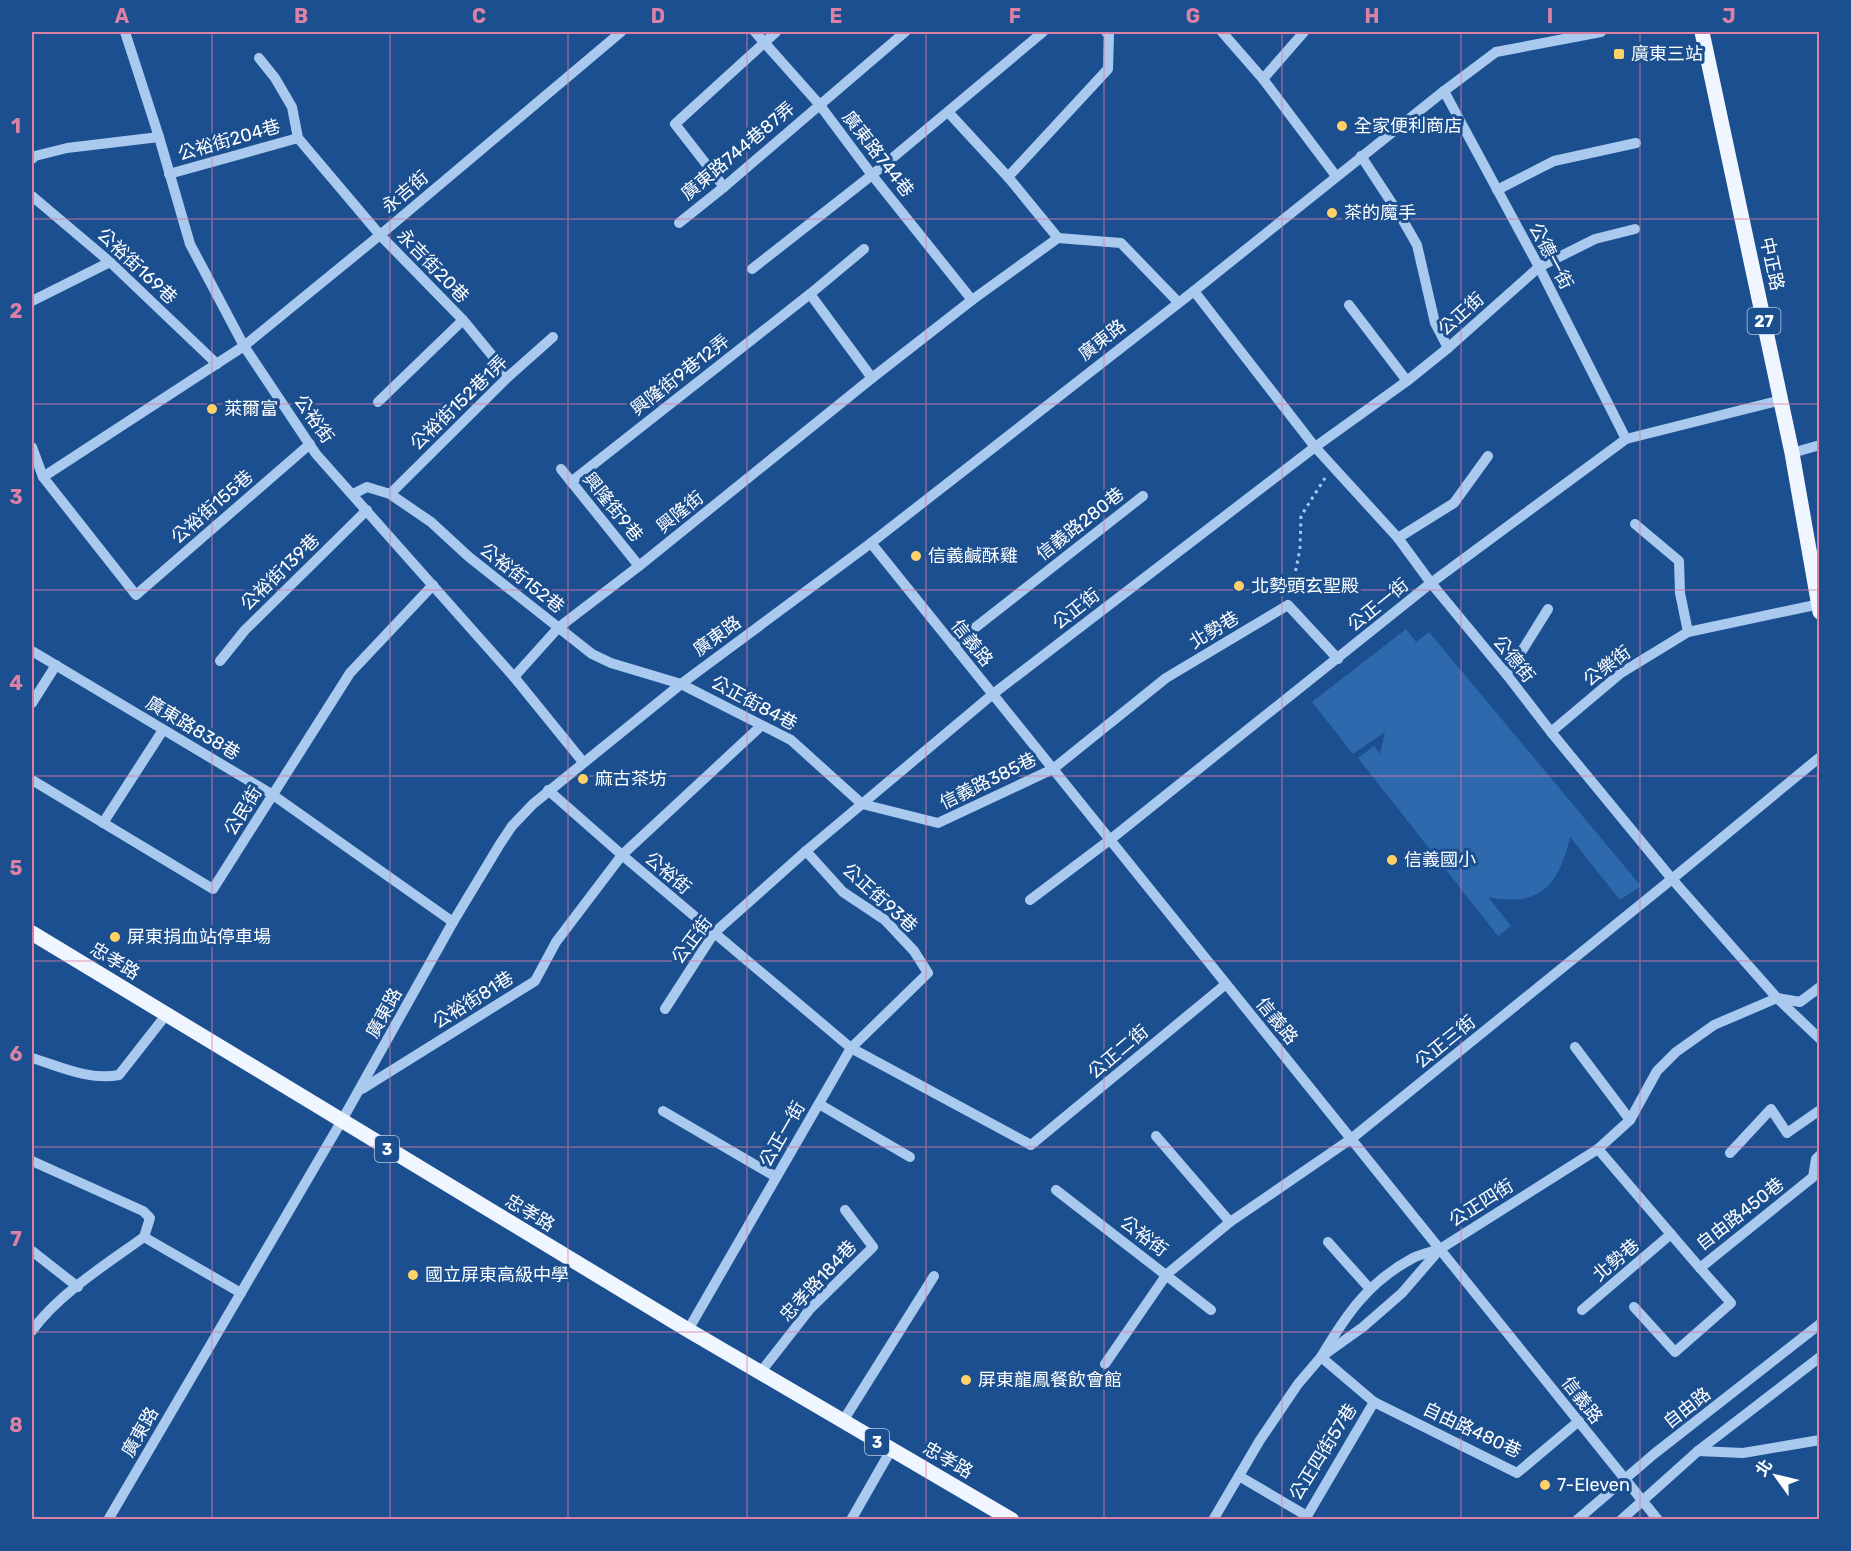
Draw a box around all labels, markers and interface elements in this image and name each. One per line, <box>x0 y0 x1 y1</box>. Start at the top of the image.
text: A <box>115 4 130 28</box>
text: B <box>294 4 308 28</box>
text: C <box>472 4 486 28</box>
text: D <box>651 4 665 28</box>
text: E <box>830 4 842 28</box>
text: F <box>1009 4 1021 28</box>
text: G <box>1186 4 1200 28</box>
text: H <box>1365 4 1379 28</box>
text: I <box>1547 4 1553 28</box>
text: J <box>1722 4 1736 28</box>
place label: 廣東三站 <box>1631 43 1703 65</box>
marker: 廣東三站 <box>1612 47 1626 61</box>
street label: 廣東路744巷87弄 <box>677 97 799 205</box>
street label: 廣東路744巷 <box>838 107 918 201</box>
text: 1 <box>11 114 21 138</box>
street label: 公裕街204巷 <box>175 115 283 165</box>
place label: 全家便利商店 <box>1354 115 1462 137</box>
marker: 全家便利商店 <box>1335 119 1349 133</box>
street label: 永吉街 <box>377 166 433 218</box>
place label: 茶的魔手 <box>1344 202 1416 224</box>
marker: 茶的魔手 <box>1325 206 1339 220</box>
street label: 公德一街 <box>1524 219 1578 293</box>
street label: 公裕街169巷 <box>92 223 182 309</box>
street label: 永吉街20巷 <box>392 225 474 307</box>
street label: 中正路 <box>1756 235 1788 293</box>
street label: 公正街 <box>1434 288 1488 340</box>
text: 2 <box>10 299 23 323</box>
road number: 27 <box>1748 308 1780 334</box>
street label: 廣東路 <box>1074 315 1130 365</box>
street label: 興隆街9巷12弄 <box>626 330 734 420</box>
street label: 公裕街152巷1弄 <box>406 351 512 455</box>
street label: 公裕街 <box>290 391 338 447</box>
place label: 萊爾富 <box>224 398 278 420</box>
marker: 萊爾富 <box>205 402 219 416</box>
street label: 公裕街155巷 <box>167 466 257 548</box>
street label: 興隆街9巷 <box>578 468 648 546</box>
street label: 信義路280巷 <box>1032 483 1128 565</box>
text: 3 <box>9 485 23 509</box>
street label: 興隆街 <box>652 486 708 538</box>
street label: 公裕街139巷 <box>236 529 324 615</box>
street label: 公裕街152巷 <box>475 538 569 618</box>
place label: 信義鹹酥雞 <box>928 545 1018 567</box>
marker: 信義鹹酥雞 <box>909 549 923 563</box>
street label: 公正一街 <box>1343 574 1413 636</box>
place label: 北勢頭玄聖殿 <box>1251 575 1359 597</box>
marker: 北勢頭玄聖殿 <box>1232 579 1246 593</box>
street label: 公正街 <box>1048 584 1104 634</box>
street label: 北勢巷 <box>1185 607 1243 653</box>
street label: 廣東路 <box>689 611 745 661</box>
street label: 信義路 <box>946 615 998 671</box>
street label: 公德街 <box>1488 631 1540 687</box>
street label: 公樂街 <box>1579 641 1635 691</box>
text: 4 <box>9 671 23 695</box>
street label: 公正街84巷 <box>707 671 801 735</box>
street label: 廣東路838巷 <box>142 691 244 765</box>
street label: 信義路385巷 <box>936 748 1040 814</box>
place label: 麻古茶坊 <box>595 768 667 790</box>
marker: 麻古茶坊 <box>576 772 590 786</box>
street label: 公民街 <box>219 782 267 840</box>
street label: 公裕街 <box>640 847 696 899</box>
place label: 信義國小 <box>1404 849 1476 871</box>
marker: 信義國小 <box>1385 853 1399 867</box>
text: 5 <box>10 856 23 880</box>
street label: 公正街93巷 <box>838 859 922 937</box>
street label: 公正街 <box>667 912 717 968</box>
place label: 屏東捐血站停車場 <box>127 926 271 948</box>
marker: 屏東捐血站停車場 <box>108 930 122 944</box>
street label: 忠孝路 <box>86 938 144 984</box>
street label: 公裕街81巷 <box>429 967 517 1033</box>
street label: 廣東路 <box>361 984 407 1042</box>
street label: 信義路 <box>1251 993 1303 1049</box>
street label: 公正三街 <box>1410 1011 1480 1073</box>
street label: 公正二街 <box>1083 1020 1153 1084</box>
text: 6 <box>9 1042 23 1066</box>
street label: 公正一街 <box>754 1097 810 1171</box>
road number: 3 <box>375 1136 399 1162</box>
street label: 自由路450巷 <box>1692 1173 1788 1255</box>
street label: 公正四街 <box>1445 1175 1517 1231</box>
street label: 忠孝路 <box>501 1190 559 1236</box>
street label: 公裕街 <box>1116 1211 1172 1261</box>
text: 7 <box>10 1227 22 1251</box>
street label: 北勢巷 <box>1588 1234 1644 1286</box>
street label: 忠孝路184巷 <box>775 1236 861 1326</box>
place label: 國立屏東高級中學 <box>425 1264 569 1286</box>
marker: 國立屏東高級中學 <box>406 1268 420 1282</box>
place label: 屏東龍鳳餐飲會館 <box>978 1369 1122 1391</box>
street label: 信義路 <box>1557 1372 1607 1428</box>
marker: 屏東龍鳳餐飲會館 <box>959 1373 973 1387</box>
street label: 自由路 <box>1659 1383 1715 1433</box>
street label: 自由路480巷 <box>1419 1398 1525 1462</box>
street label: 公正四街57巷 <box>1285 1400 1361 1504</box>
street label: 廣東路 <box>117 1403 163 1461</box>
text: 8 <box>9 1413 23 1437</box>
road number: 3 <box>865 1429 889 1455</box>
street label: 忠孝路 <box>919 1437 977 1483</box>
north arrow <box>1746 1446 1806 1506</box>
text: 北 <box>1752 1456 1776 1480</box>
place label: 7-Eleven <box>1557 1474 1630 1496</box>
marker: 7-Eleven <box>1538 1478 1552 1492</box>

